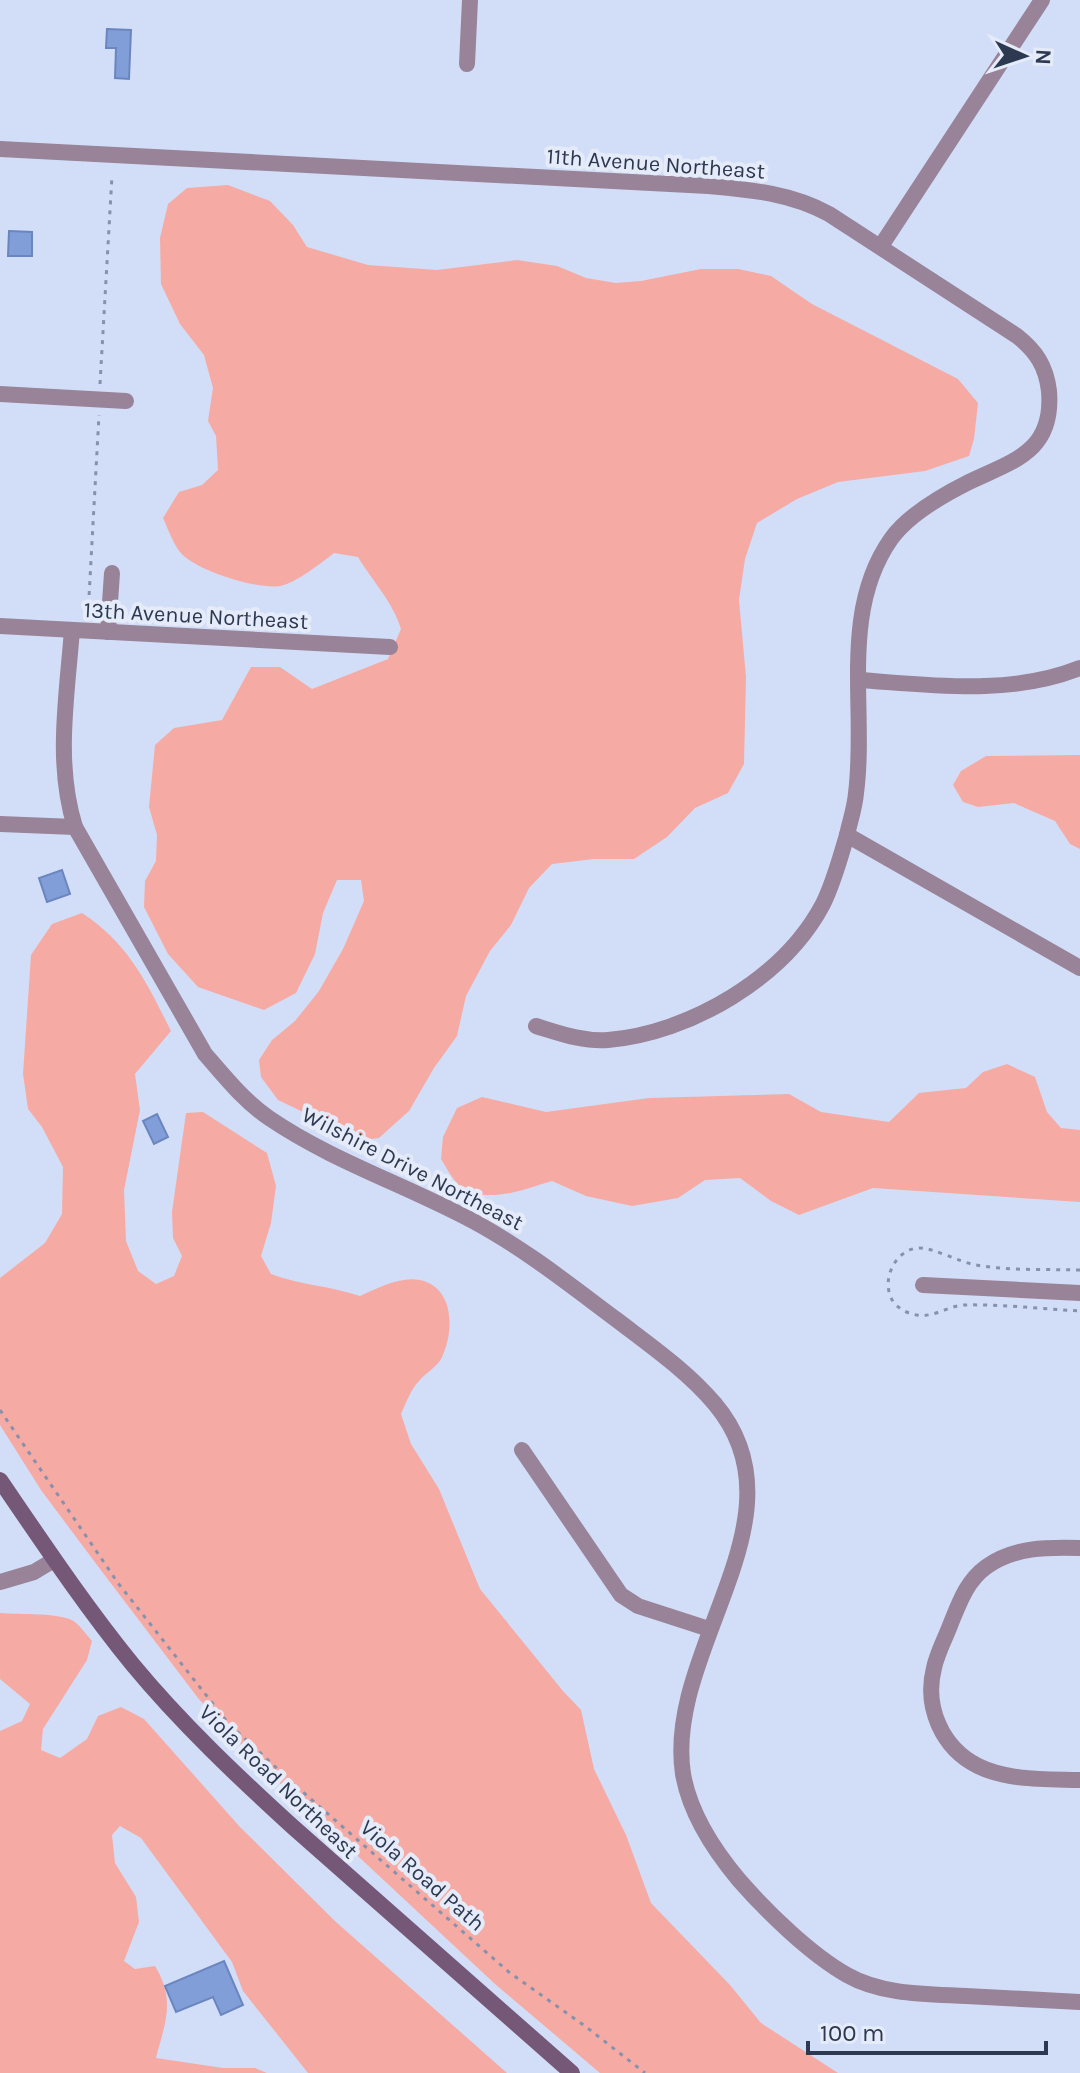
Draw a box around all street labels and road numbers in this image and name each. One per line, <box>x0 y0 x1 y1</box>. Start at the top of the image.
street label: 11th Avenue Northeast <box>546 143 766 185</box>
street label: 13th Avenue Northeast <box>83 597 309 635</box>
street label: Wilshire Drive Northeast <box>298 1102 527 1236</box>
street label: Viola Road Northeast <box>194 1699 363 1864</box>
street label: Viola Road Path <box>355 1815 490 1937</box>

